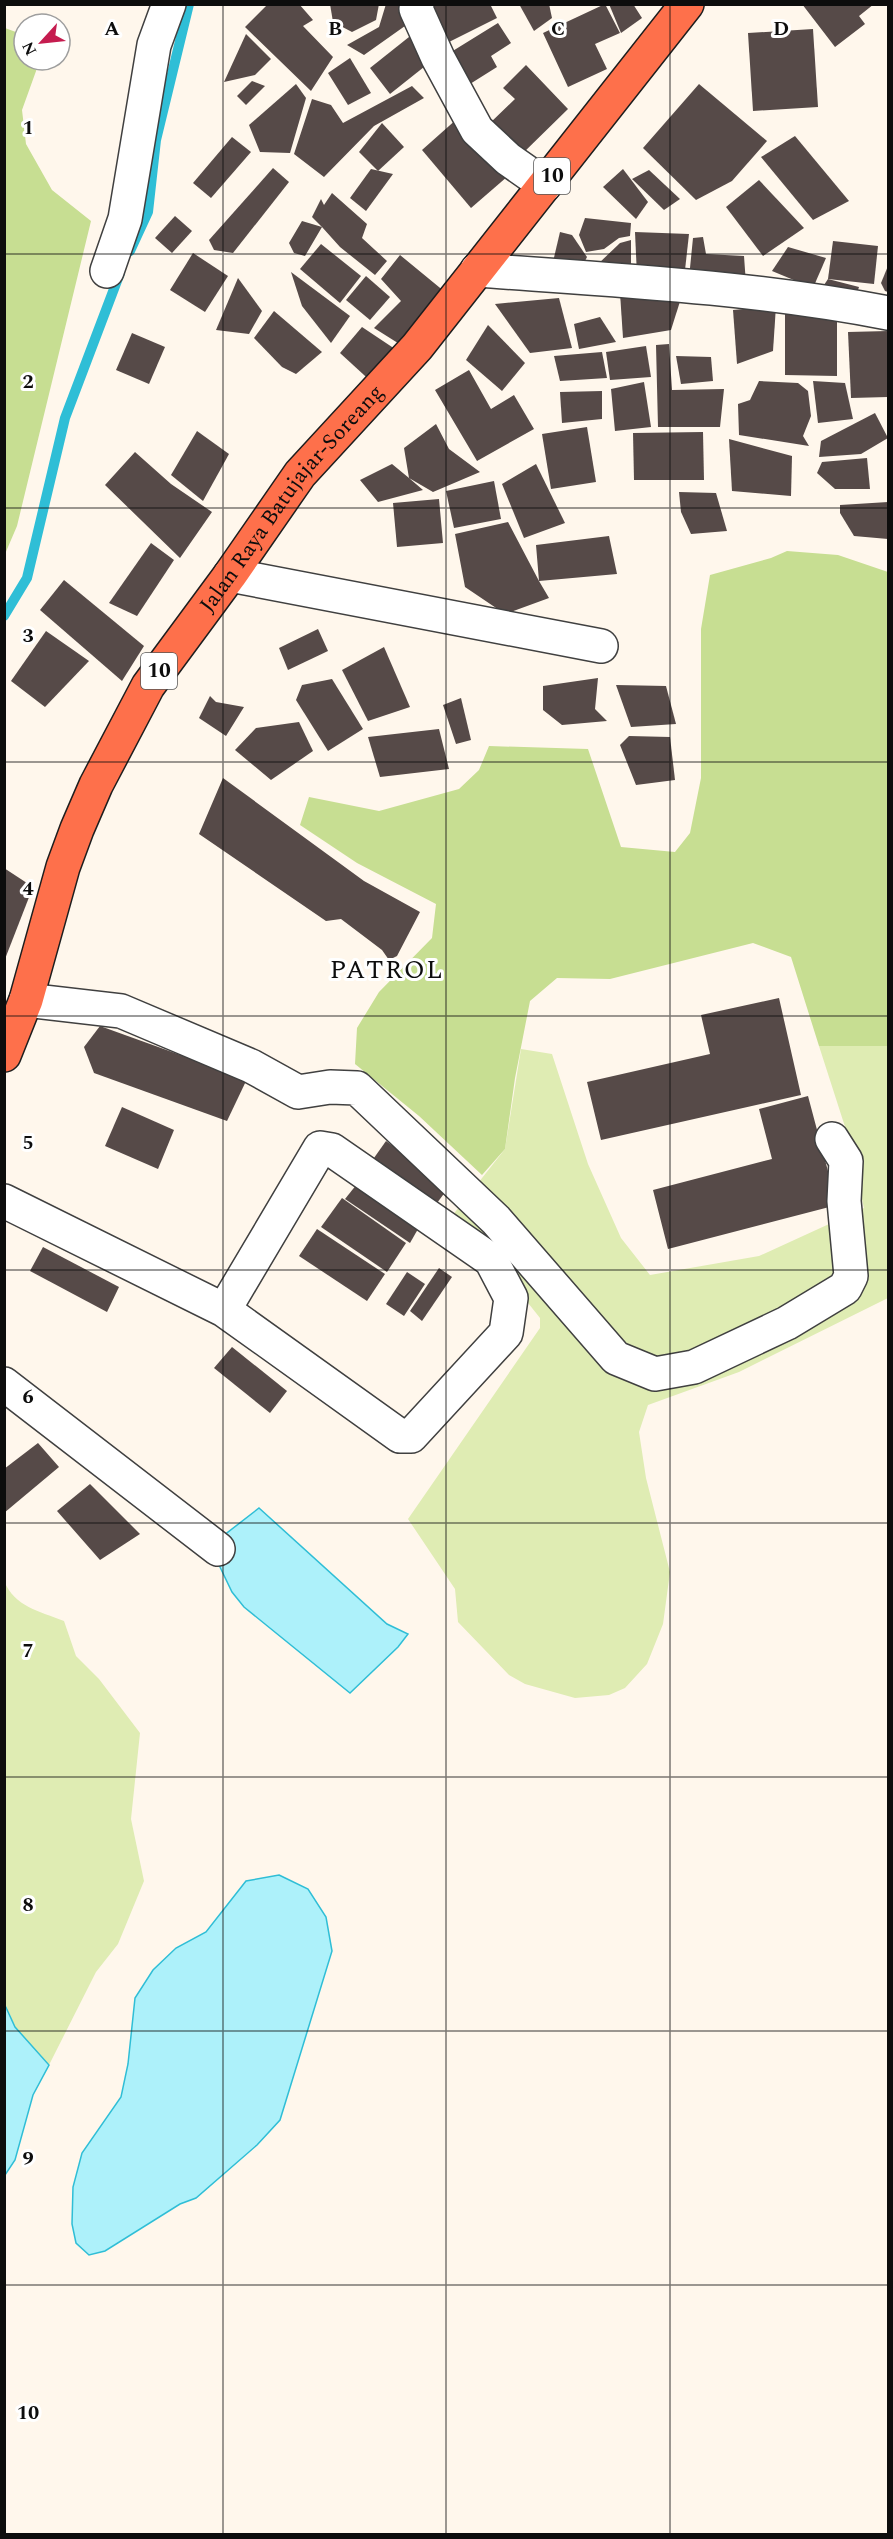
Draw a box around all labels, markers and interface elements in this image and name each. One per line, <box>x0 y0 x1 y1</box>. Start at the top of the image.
north arrow <box>12 12 72 72</box>
text: A <box>104 14 120 44</box>
text: B <box>328 14 342 44</box>
text: C <box>551 14 565 44</box>
text: D <box>773 14 789 44</box>
text: N <box>16 37 43 60</box>
text: 1 <box>22 113 34 143</box>
road number: 10 <box>534 158 570 194</box>
text: 2 <box>22 367 34 397</box>
street label: Jalan Raya Batujajar-Soreang <box>191 377 391 619</box>
text: 3 <box>22 621 34 651</box>
road number: 10 <box>141 653 177 689</box>
text: 4 <box>22 874 34 904</box>
district label: PATROL <box>330 950 444 990</box>
text: 5 <box>22 1128 34 1158</box>
text: 6 <box>22 1382 34 1412</box>
text: 7 <box>22 1636 34 1666</box>
text: 8 <box>22 1890 34 1920</box>
text: 9 <box>22 2144 34 2174</box>
text: 10 <box>17 2398 39 2428</box>

